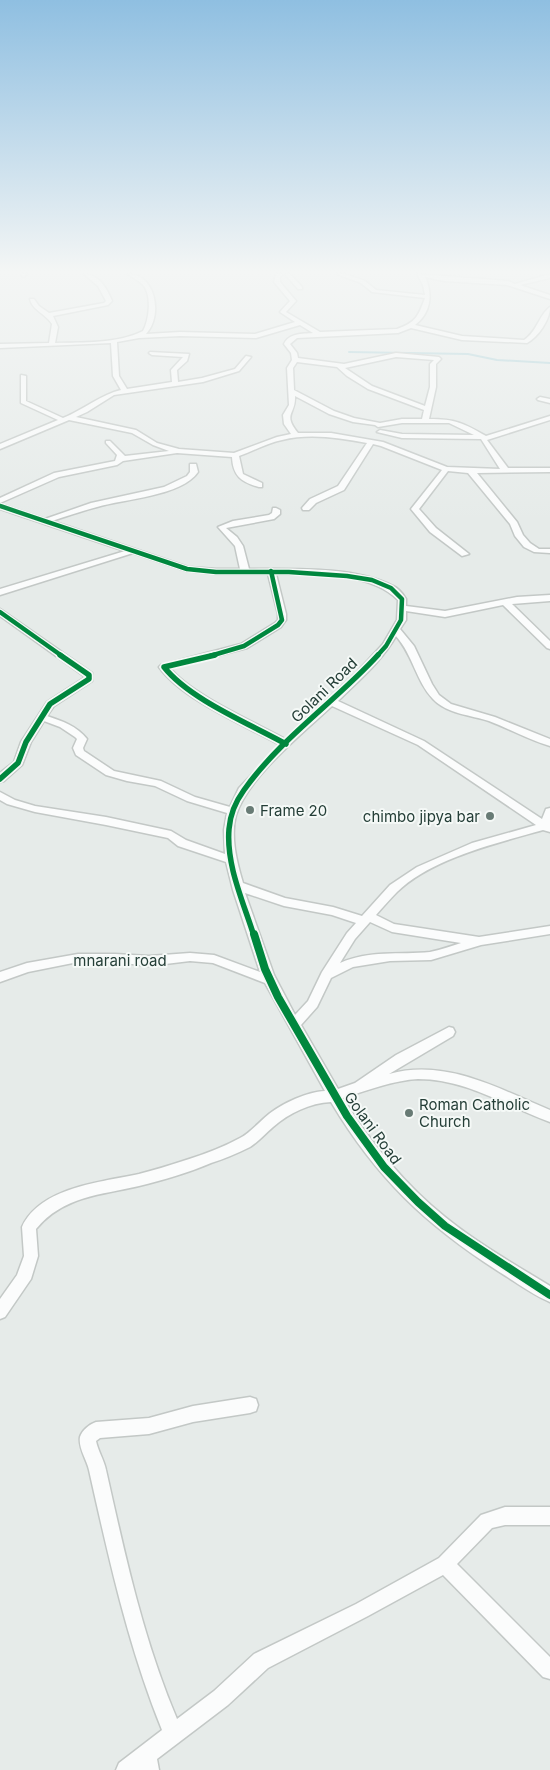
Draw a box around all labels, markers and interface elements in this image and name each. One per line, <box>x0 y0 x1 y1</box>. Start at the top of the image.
street label: Golani Road <box>287 654 361 726</box>
place label: Frame 20 <box>260 801 327 820</box>
marker: Frame 20 <box>244 804 256 816</box>
place label: chimbo jipya bar <box>363 807 480 826</box>
marker: chimbo jipya bar <box>484 810 496 822</box>
street label: mnarani road <box>73 951 167 970</box>
street label: Golani Road <box>340 1088 406 1168</box>
place label: Roman Catholic Church <box>419 1095 530 1131</box>
marker: Roman Catholic Church <box>403 1107 415 1119</box>

